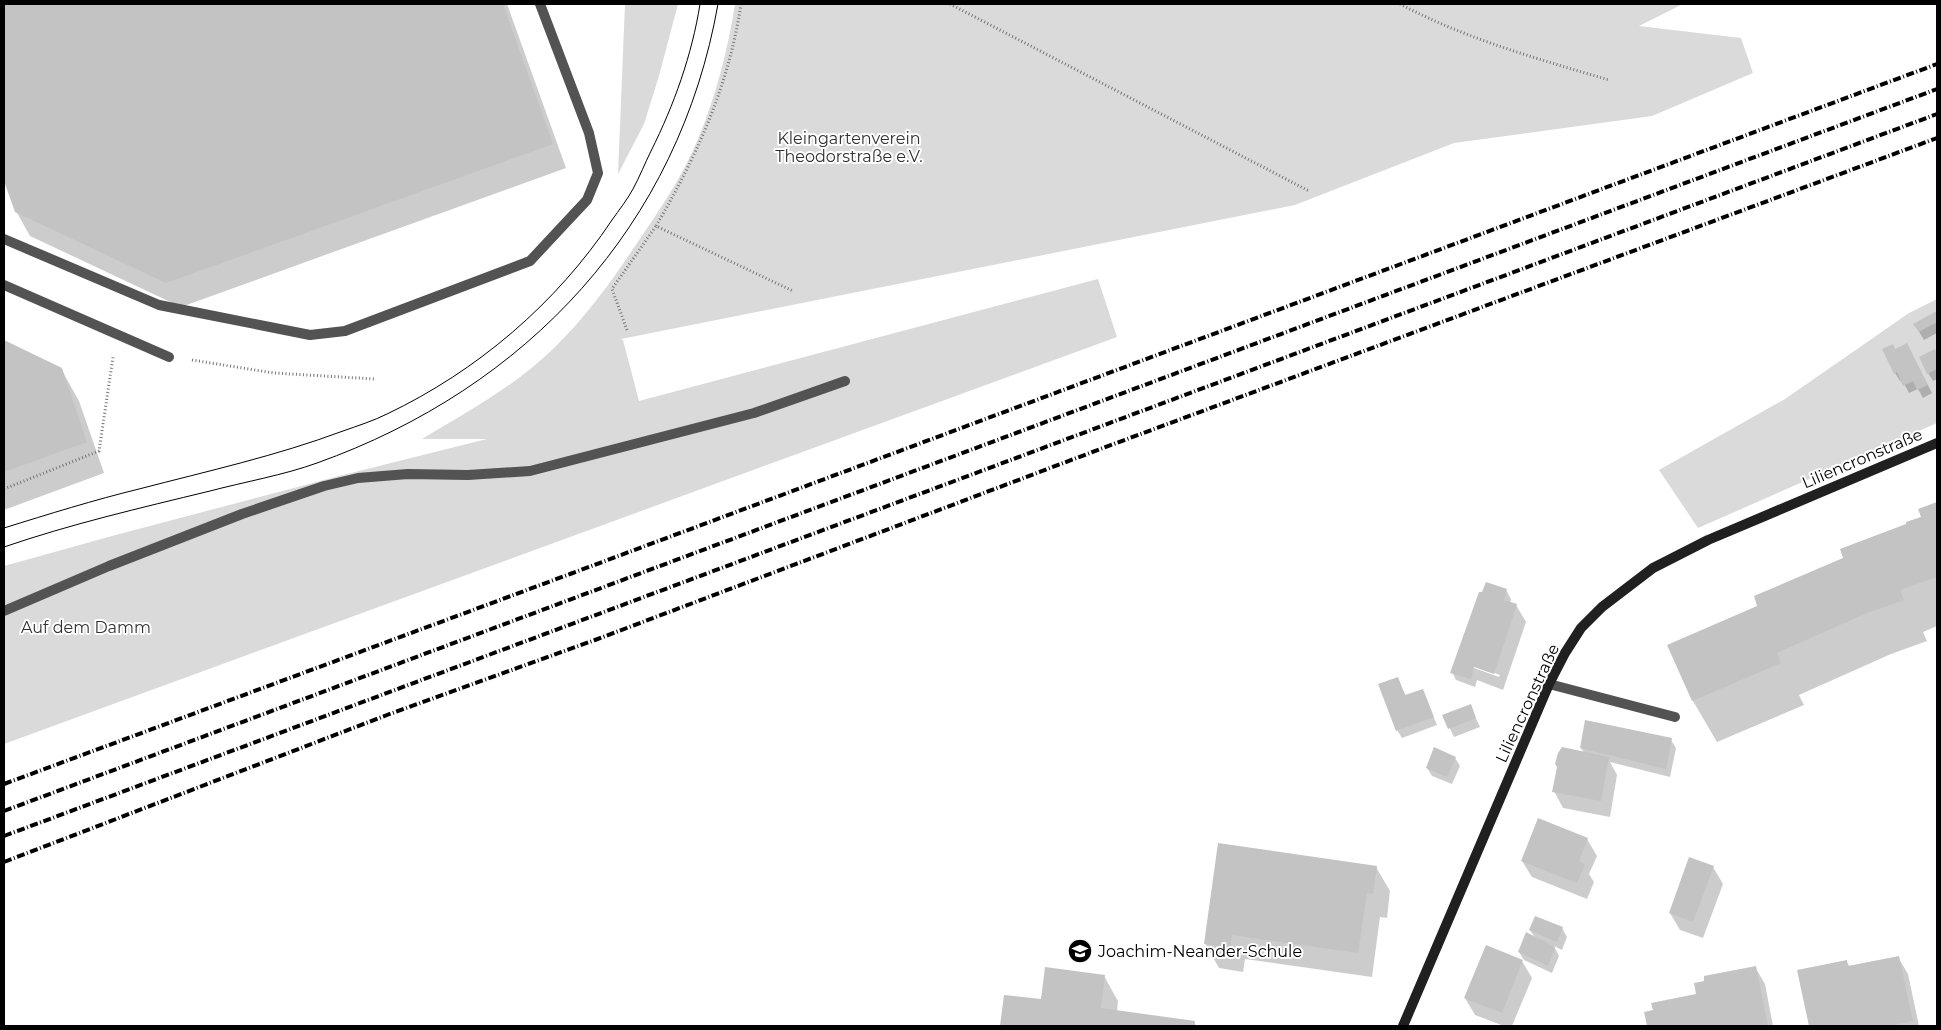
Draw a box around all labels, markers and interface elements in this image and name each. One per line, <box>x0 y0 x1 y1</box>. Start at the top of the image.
park label: Kleingartenverein Theodorstraße e.V. <box>775 129 923 166</box>
street label: Liliencronstraße <box>1799 425 1925 492</box>
park label: Auf dem Damm <box>21 618 151 637</box>
street label: Liliencronstraße <box>1492 641 1563 766</box>
school or university icon: Joachim-Neander-Schule <box>1067 938 1093 964</box>
place label: Joachim-Neander-Schule <box>1097 942 1302 961</box>

